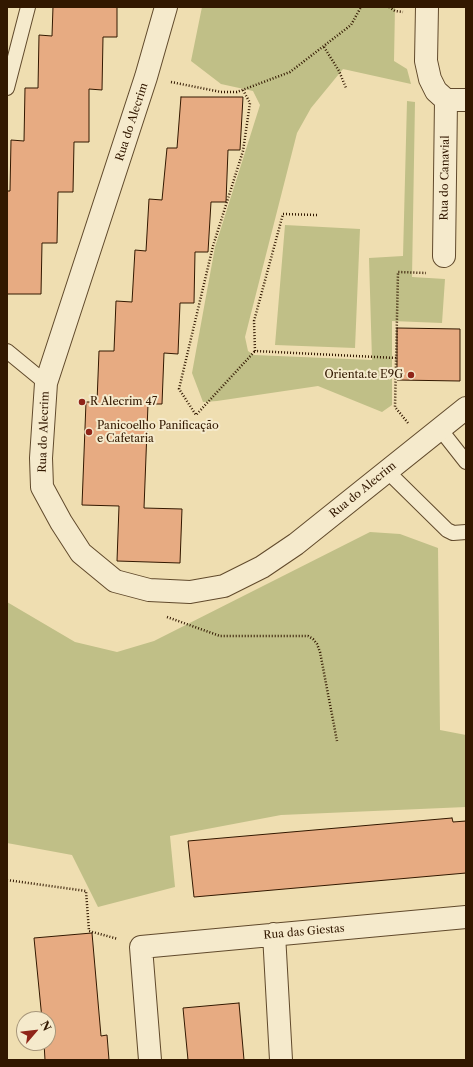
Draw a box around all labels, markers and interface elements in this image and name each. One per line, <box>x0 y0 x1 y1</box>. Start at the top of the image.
street label: Rua do Alecrim <box>113 81 151 163</box>
street label: Rua do Canavial <box>438 135 452 221</box>
place label: Orienta.te E9G <box>324 368 403 382</box>
marker: Orienta.te E9G <box>406 370 416 380</box>
street label: Rua do Alecrim <box>36 391 52 473</box>
place label: R Alecrim 47 <box>90 395 157 409</box>
marker: R Alecrim 47 <box>77 397 87 407</box>
place label: Panicoelho Panificação e Cafetaria <box>97 419 219 445</box>
marker: Panicoelho Panificação e Cafetaria <box>84 427 94 437</box>
street label: Rua do Alecrim <box>327 459 399 521</box>
street label: Rua das Giestas <box>263 922 345 942</box>
north arrow <box>16 1011 56 1051</box>
text: N <box>37 1018 54 1033</box>

